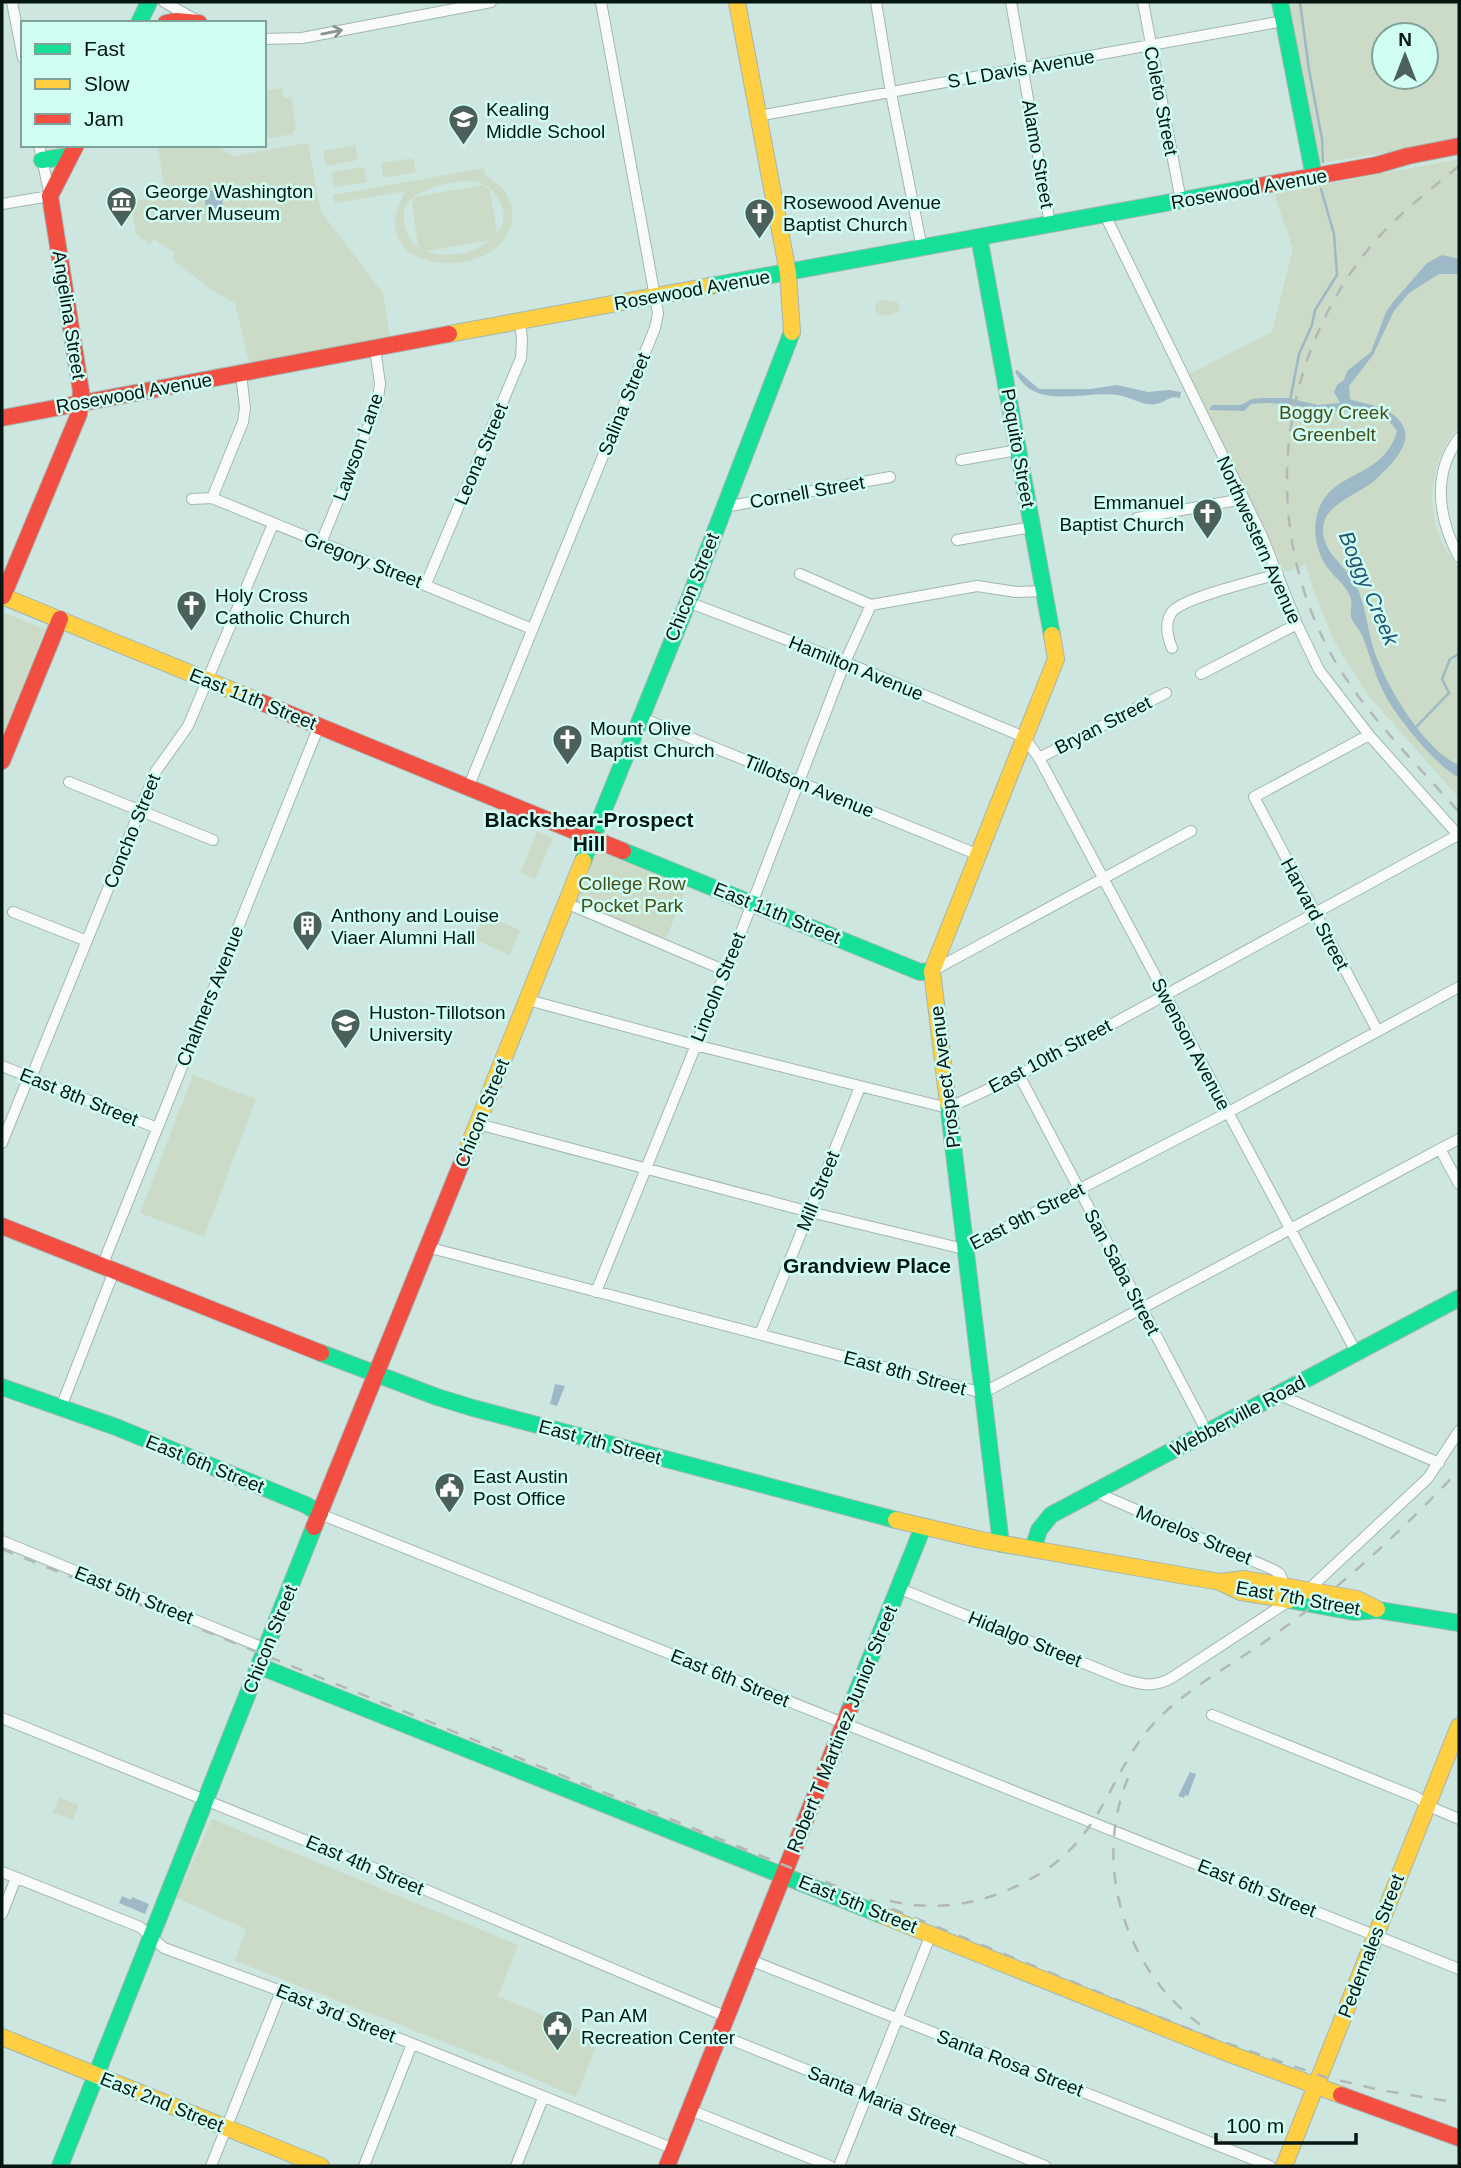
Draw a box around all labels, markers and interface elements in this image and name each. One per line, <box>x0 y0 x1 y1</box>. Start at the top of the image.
legend <box>21 21 266 147</box>
north arrow <box>1370 21 1440 91</box>
one-way arrow <box>320 24 343 38</box>
text: N <box>1398 29 1412 50</box>
text: Fast <box>84 37 125 60</box>
street label: Coleto Street <box>1140 45 1182 158</box>
street label: S L Davis Avenue <box>946 46 1096 92</box>
text: Slow <box>84 72 130 95</box>
street label: Alamo Street <box>1018 98 1058 211</box>
place label: Kealing Middle School <box>486 99 605 142</box>
school or university icon: Kealing Middle School <box>446 103 480 147</box>
text: Jam <box>84 107 124 130</box>
street label: Rosewood Avenue <box>1169 165 1329 213</box>
place label: George Washington Carver Museum <box>145 181 313 224</box>
museum icon: George Washington Carver Museum <box>105 185 139 229</box>
place label: Rosewood Avenue Baptist Church <box>783 192 941 235</box>
church icon: Rosewood Avenue Baptist Church <box>743 196 777 240</box>
street label: Angelina Street <box>48 249 90 382</box>
street label: Rosewood Avenue <box>612 266 772 314</box>
street label: Salina Street <box>594 349 654 458</box>
street label: Rosewood Avenue <box>54 369 214 417</box>
street label: Poquito Street <box>997 387 1039 510</box>
street label: Lawson Lane <box>329 390 387 504</box>
street label: Leona Street <box>450 399 512 508</box>
park label: Boggy Creek Greenbelt <box>1279 402 1389 445</box>
street label: Northwestern Avenue <box>1213 453 1305 627</box>
street label: Cornell Street <box>748 471 867 512</box>
place label: Emmanuel Baptist Church <box>1059 492 1184 535</box>
church icon: Emmanuel Baptist Church <box>1190 496 1224 540</box>
street label: Gregory Street <box>301 528 426 592</box>
water label: Boggy Creek <box>1335 528 1404 650</box>
street label: Chicon Street <box>661 529 724 644</box>
place label: Holy Cross Catholic Church <box>215 585 350 628</box>
church icon: Holy Cross Catholic Church <box>175 589 209 633</box>
street label: Hamilton Avenue <box>786 631 926 705</box>
street label: East 11th Street <box>187 664 320 734</box>
street label: Bryan Street <box>1051 691 1155 758</box>
place label: Mount Olive Baptist Church <box>590 718 715 761</box>
church icon: Mount Olive Baptist Church <box>550 722 584 766</box>
street label: Tillotson Avenue <box>741 750 877 822</box>
street label: Concho Street <box>100 770 165 891</box>
district label: Blackshear-Prospect Hill <box>485 808 693 855</box>
street label: Harvard Street <box>1277 855 1354 974</box>
park label: College Row Pocket Park <box>578 873 686 916</box>
street label: East 11th Street <box>711 878 844 948</box>
place label: Anthony and Louise Viaer Alumni Hall <box>331 905 499 948</box>
building icon: Anthony and Louise Viaer Alumni Hall <box>291 909 325 953</box>
street label: Chalmers Avenue <box>172 923 248 1069</box>
street label: Lincoln Street <box>687 929 750 1045</box>
street label: Swenson Avenue <box>1147 974 1235 1114</box>
place label: Huston-Tillotson University <box>369 1002 506 1045</box>
street label: Prospect Avenue <box>926 1005 964 1149</box>
school or university icon: Huston-Tillotson University <box>329 1006 363 1050</box>
street label: East 10th Street <box>985 1014 1116 1097</box>
street label: Chicon Street <box>451 1055 514 1170</box>
street label: East 8th Street <box>17 1064 142 1131</box>
street label: Mill Street <box>792 1147 844 1234</box>
street label: East 9th Street <box>966 1178 1088 1254</box>
street label: San Saba Street <box>1080 1206 1164 1339</box>
district label: Grandview Place <box>783 1254 951 1277</box>
street label: East 8th Street <box>842 1347 969 1400</box>
street label: Webberville Road <box>1167 1372 1309 1460</box>
street label: East 7th Street <box>537 1416 664 1469</box>
street label: East 6th Street <box>143 1431 268 1498</box>
place label: East Austin Post Office <box>473 1466 568 1509</box>
public building icon: East Austin Post Office <box>433 1470 467 1514</box>
street label: Morelos Street <box>1133 1501 1256 1569</box>
street label: East 5th Street <box>72 1562 197 1629</box>
street label: East 7th Street <box>1234 1577 1362 1619</box>
street label: Chicon Street <box>239 1581 302 1696</box>
street label: Robert T Martinez Junior Street <box>783 1602 902 1855</box>
street label: Hidalgo Street <box>965 1607 1085 1672</box>
street label: East 6th Street <box>668 1645 793 1712</box>
street label: East 4th Street <box>303 1831 428 1899</box>
street label: East 6th Street <box>1195 1855 1320 1922</box>
street label: East 5th Street <box>796 1871 921 1938</box>
street label: Pedernales Street <box>1334 1871 1408 2021</box>
street label: East 3rd Street <box>273 1980 399 2047</box>
place label: Pan AM Recreation Center <box>581 2005 736 2048</box>
public building icon: Pan AM Recreation Center <box>541 2009 575 2053</box>
street label: Santa Rosa Street <box>934 2025 1087 2101</box>
street label: Santa Maria Street <box>805 2062 960 2141</box>
street label: East 2nd Street <box>97 2068 227 2137</box>
scale bar <box>1216 2102 1356 2146</box>
text: 100 m <box>1226 2114 1284 2137</box>

